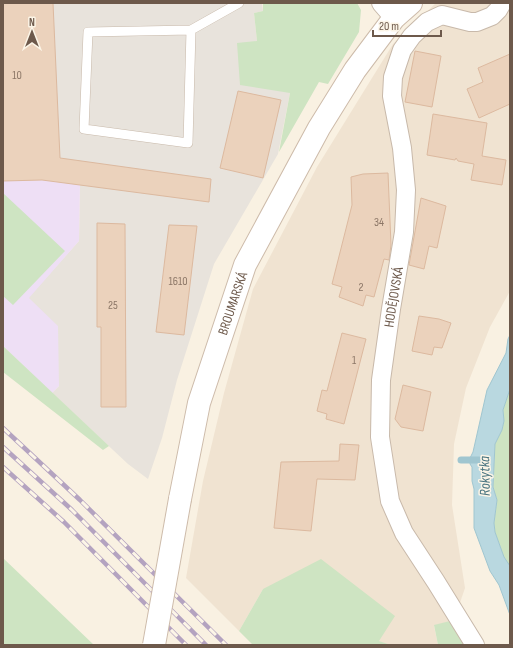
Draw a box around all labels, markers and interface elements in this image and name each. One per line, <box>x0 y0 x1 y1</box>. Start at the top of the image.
north arrow <box>12 12 52 52</box>
scale bar <box>373 12 441 38</box>
text: N <box>29 16 35 29</box>
text: 20 m <box>379 19 399 34</box>
house number: 10 <box>12 68 22 83</box>
house number: 34 <box>374 215 384 230</box>
street label: HODĚJOVSKÁ <box>380 265 407 329</box>
street label: BROUMARSKÁ <box>214 268 251 337</box>
house number: 1610 <box>168 274 188 289</box>
house number: 2 <box>359 280 364 295</box>
house number: 25 <box>108 298 118 313</box>
house number: 1 <box>352 353 357 368</box>
water label: Rokytka <box>475 456 495 496</box>

